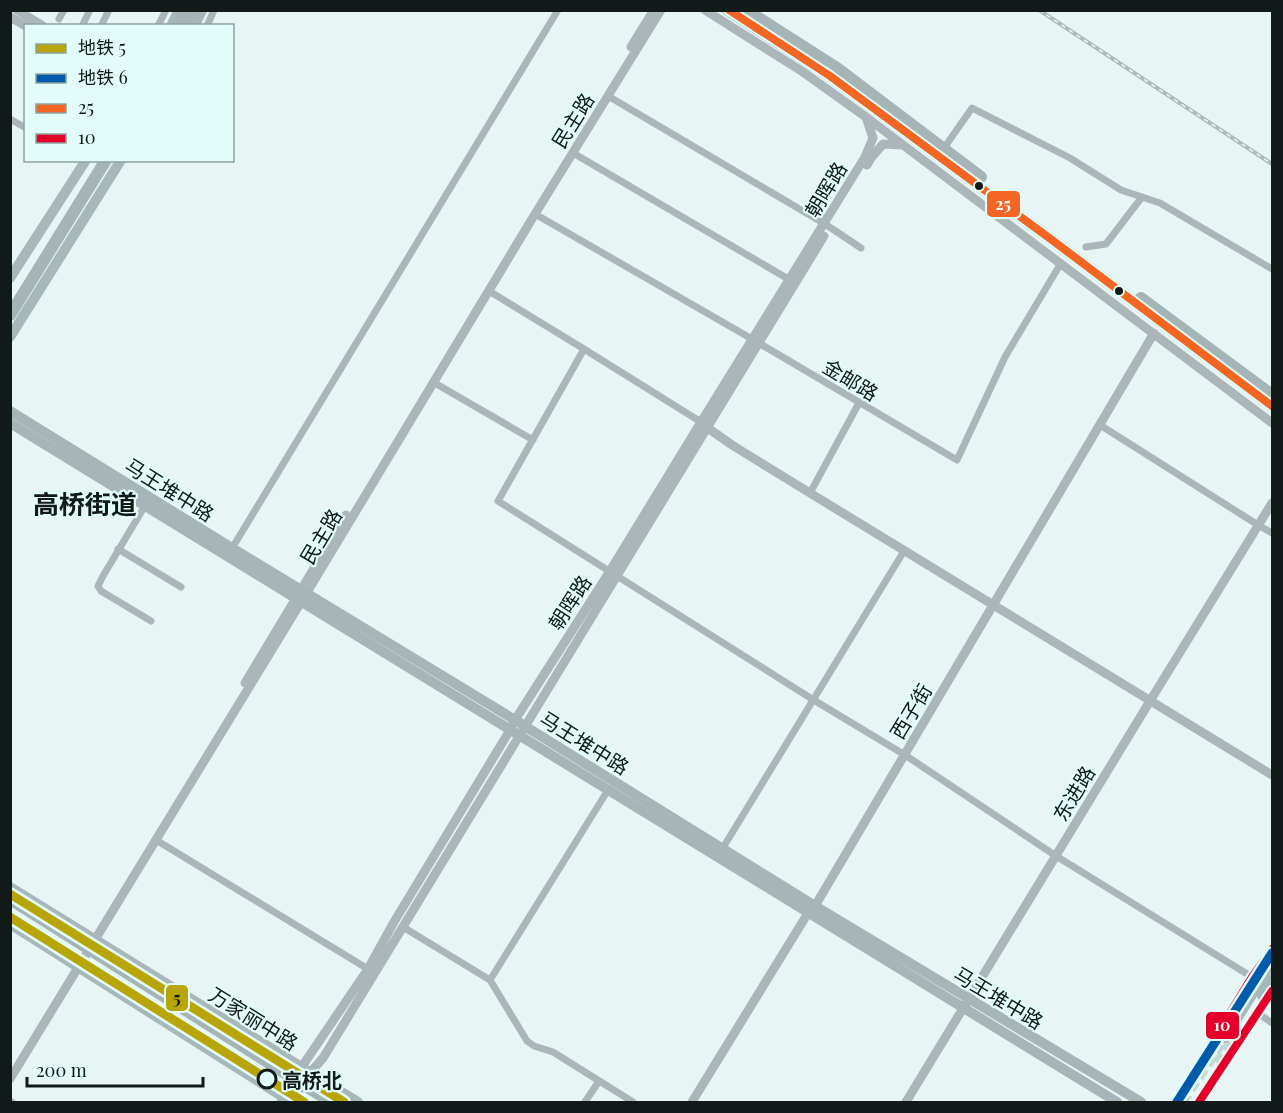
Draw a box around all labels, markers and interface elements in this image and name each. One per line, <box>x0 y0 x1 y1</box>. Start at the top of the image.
legend <box>24 24 234 162</box>
text: 地铁 5 <box>78 35 126 59</box>
text: 地铁 6 <box>78 65 128 89</box>
street label: 民主路 <box>545 87 599 153</box>
text: 25 <box>78 95 94 119</box>
text: 10 <box>78 125 95 149</box>
street label: 朝晖路 <box>798 156 852 222</box>
unlabelled marker <box>973 180 985 192</box>
line badge: 25 <box>986 190 1021 218</box>
text: 25 <box>995 193 1011 214</box>
unlabelled marker <box>1113 285 1125 297</box>
street label: 金邮路 <box>818 352 884 406</box>
street label: 马王堆中路 <box>120 451 220 527</box>
district label: 高桥街道 <box>33 486 137 521</box>
street label: 民主路 <box>293 503 347 569</box>
street label: 朝晖路 <box>541 569 597 635</box>
street label: 西子街 <box>883 678 937 744</box>
street label: 马王堆中路 <box>535 704 635 780</box>
street label: 东进路 <box>1046 760 1100 826</box>
street label: 马王堆中路 <box>949 960 1049 1034</box>
street label: 万家丽中路 <box>204 980 304 1056</box>
line badge: 5 <box>165 984 189 1012</box>
text: 5 <box>173 987 181 1008</box>
line badge: 10 <box>1205 1011 1240 1040</box>
text: 10 <box>1214 1014 1230 1035</box>
scale bar <box>27 1050 202 1088</box>
text: 200 m <box>36 1058 87 1082</box>
place label: 高桥北 <box>282 1066 342 1093</box>
marker: 高桥北 <box>257 1069 277 1089</box>

